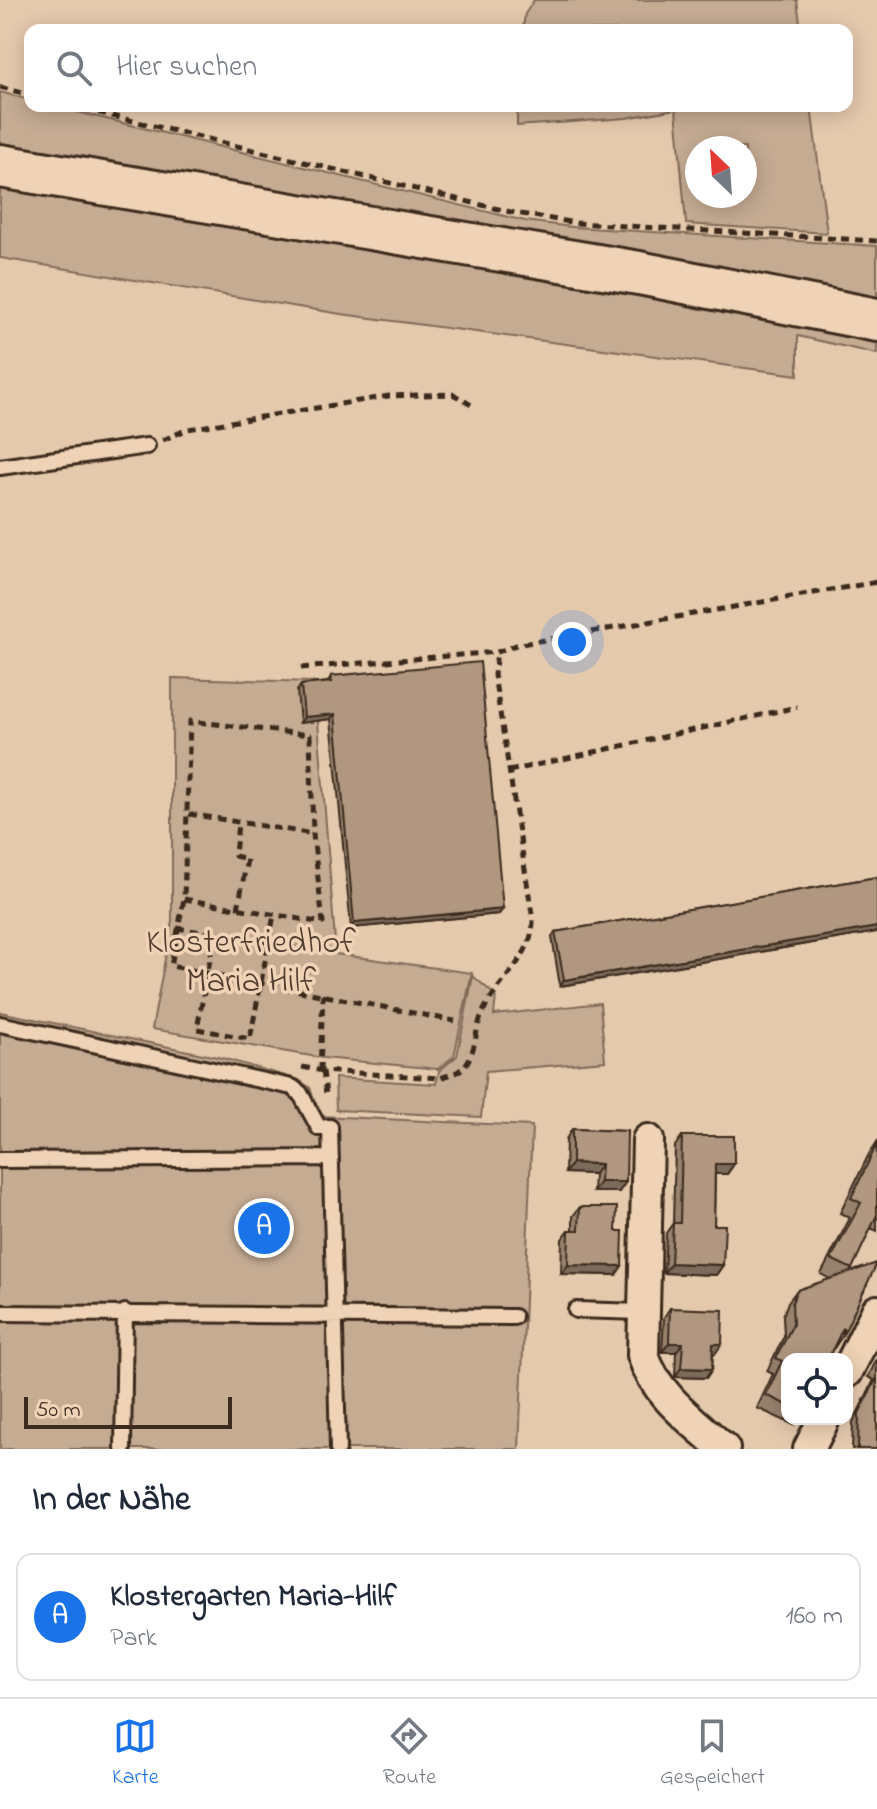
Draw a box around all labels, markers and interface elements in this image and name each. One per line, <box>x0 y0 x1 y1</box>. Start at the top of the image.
search box <box>24 24 853 112</box>
icon: search <box>52 46 96 90</box>
text: Hier suchen <box>116 46 257 90</box>
north arrow <box>685 136 757 208</box>
your location <box>552 622 592 662</box>
park label: Klosterfriedhof Maria Hilf <box>146 919 356 1008</box>
pin: A <box>238 1198 290 1258</box>
map controls <box>781 1353 853 1425</box>
button: locate <box>781 1353 853 1425</box>
scale bar <box>24 1393 232 1429</box>
text: 50 m <box>36 1395 81 1427</box>
text: In der Nähe <box>32 1476 190 1526</box>
text: Klostergarten Maria-Hilf <box>110 1576 396 1620</box>
text: A <box>52 1598 68 1636</box>
text: 160 m <box>785 1598 843 1636</box>
text: Park <box>110 1620 157 1658</box>
tab: Karte <box>112 1714 159 1794</box>
tab: Route <box>383 1714 436 1794</box>
tab: Gespeichert <box>660 1714 765 1794</box>

